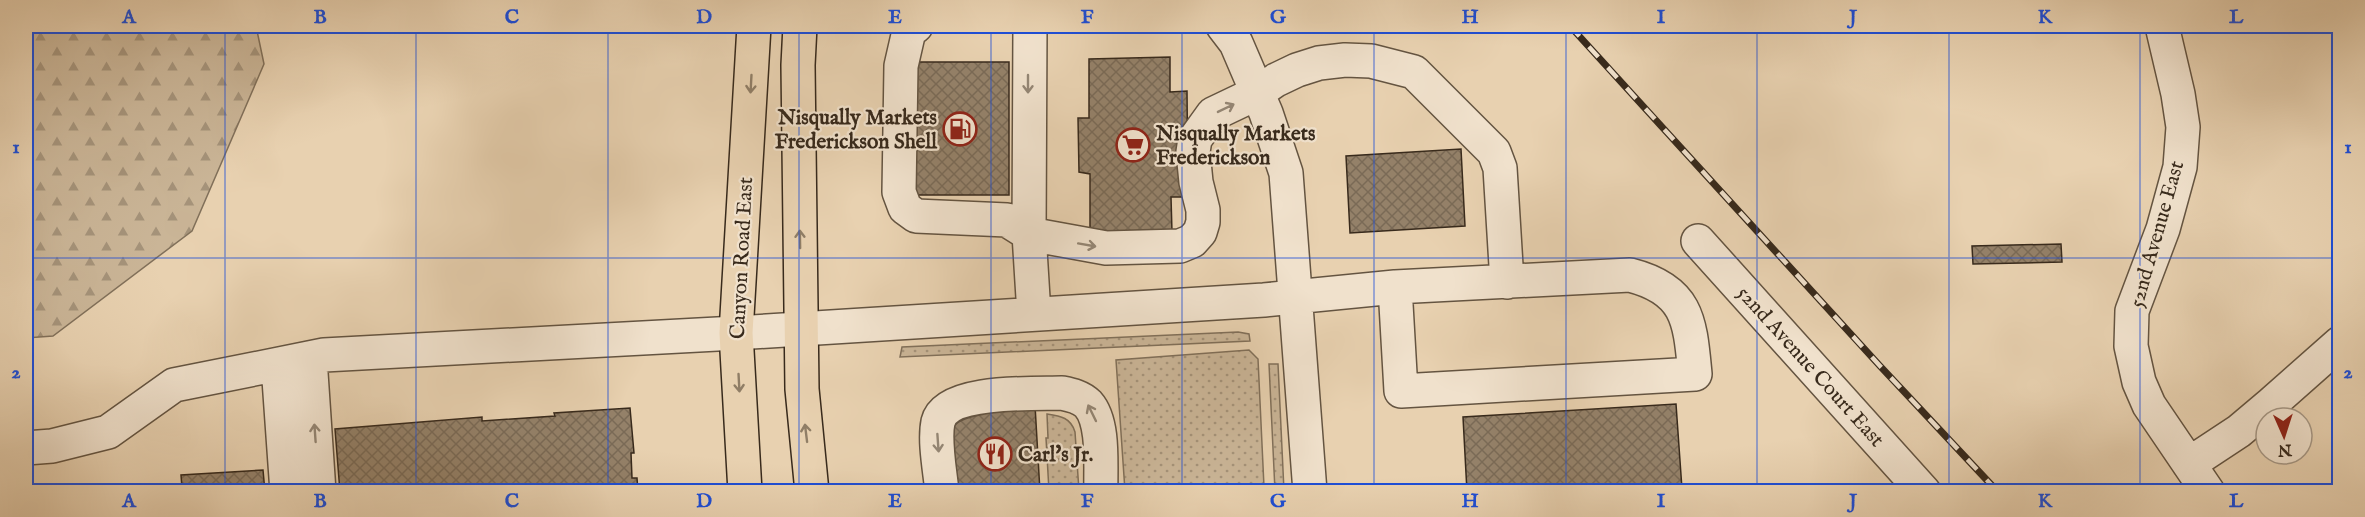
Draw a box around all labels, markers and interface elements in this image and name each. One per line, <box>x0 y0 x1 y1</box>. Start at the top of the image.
text: A <box>121 5 137 30</box>
text: B <box>313 5 327 30</box>
text: C <box>505 5 519 30</box>
text: D <box>696 5 712 30</box>
text: E <box>888 5 902 30</box>
text: F <box>1081 5 1094 30</box>
text: G <box>1270 5 1287 30</box>
text: H <box>1461 5 1479 30</box>
text: I <box>1657 5 1666 30</box>
text: J <box>1846 5 1858 30</box>
text: K <box>2038 5 2054 30</box>
text: L <box>2229 5 2244 30</box>
one-way arrow <box>745 73 756 93</box>
one-way arrow <box>1022 73 1034 93</box>
one-way arrow <box>1216 101 1234 113</box>
place label: Nisqually Markets Frederickson Shell <box>775 105 938 156</box>
fuel station icon: Nisqually Markets Frederickson Shell <box>942 111 978 147</box>
place label: Nisqually Markets Frederickson <box>1155 121 1315 172</box>
supermarket icon: Nisqually Markets Frederickson <box>1115 127 1151 163</box>
text: 1 <box>12 135 20 160</box>
text: 1 <box>2344 135 2352 160</box>
street label: 52nd Avenue East <box>2124 158 2191 311</box>
street label: Canyon Road East <box>725 176 760 340</box>
one-way arrow <box>794 229 806 249</box>
one-way arrow <box>1077 239 1096 250</box>
street label: 52nd Avenue Court East <box>1730 281 1890 453</box>
text: 2 <box>11 360 21 385</box>
text: 2 <box>2343 360 2353 385</box>
one-way arrow <box>733 373 744 393</box>
one-way arrow <box>1086 405 1098 423</box>
north arrow <box>2254 406 2314 466</box>
one-way arrow <box>309 424 320 444</box>
one-way arrow <box>800 424 811 444</box>
one-way arrow <box>933 433 944 453</box>
restaurant icon: Carl's Jr. <box>977 436 1013 472</box>
text: N <box>2277 439 2293 459</box>
place label: Carl's Jr. <box>1018 442 1093 469</box>
text: A <box>121 489 137 514</box>
text: B <box>313 489 327 514</box>
text: C <box>505 489 519 514</box>
text: D <box>696 489 712 514</box>
text: E <box>888 489 902 514</box>
text: F <box>1081 489 1094 514</box>
text: G <box>1270 489 1287 514</box>
text: H <box>1461 489 1479 514</box>
text: I <box>1657 489 1666 514</box>
text: J <box>1846 489 1858 514</box>
text: K <box>2038 489 2054 514</box>
text: L <box>2229 489 2244 514</box>

